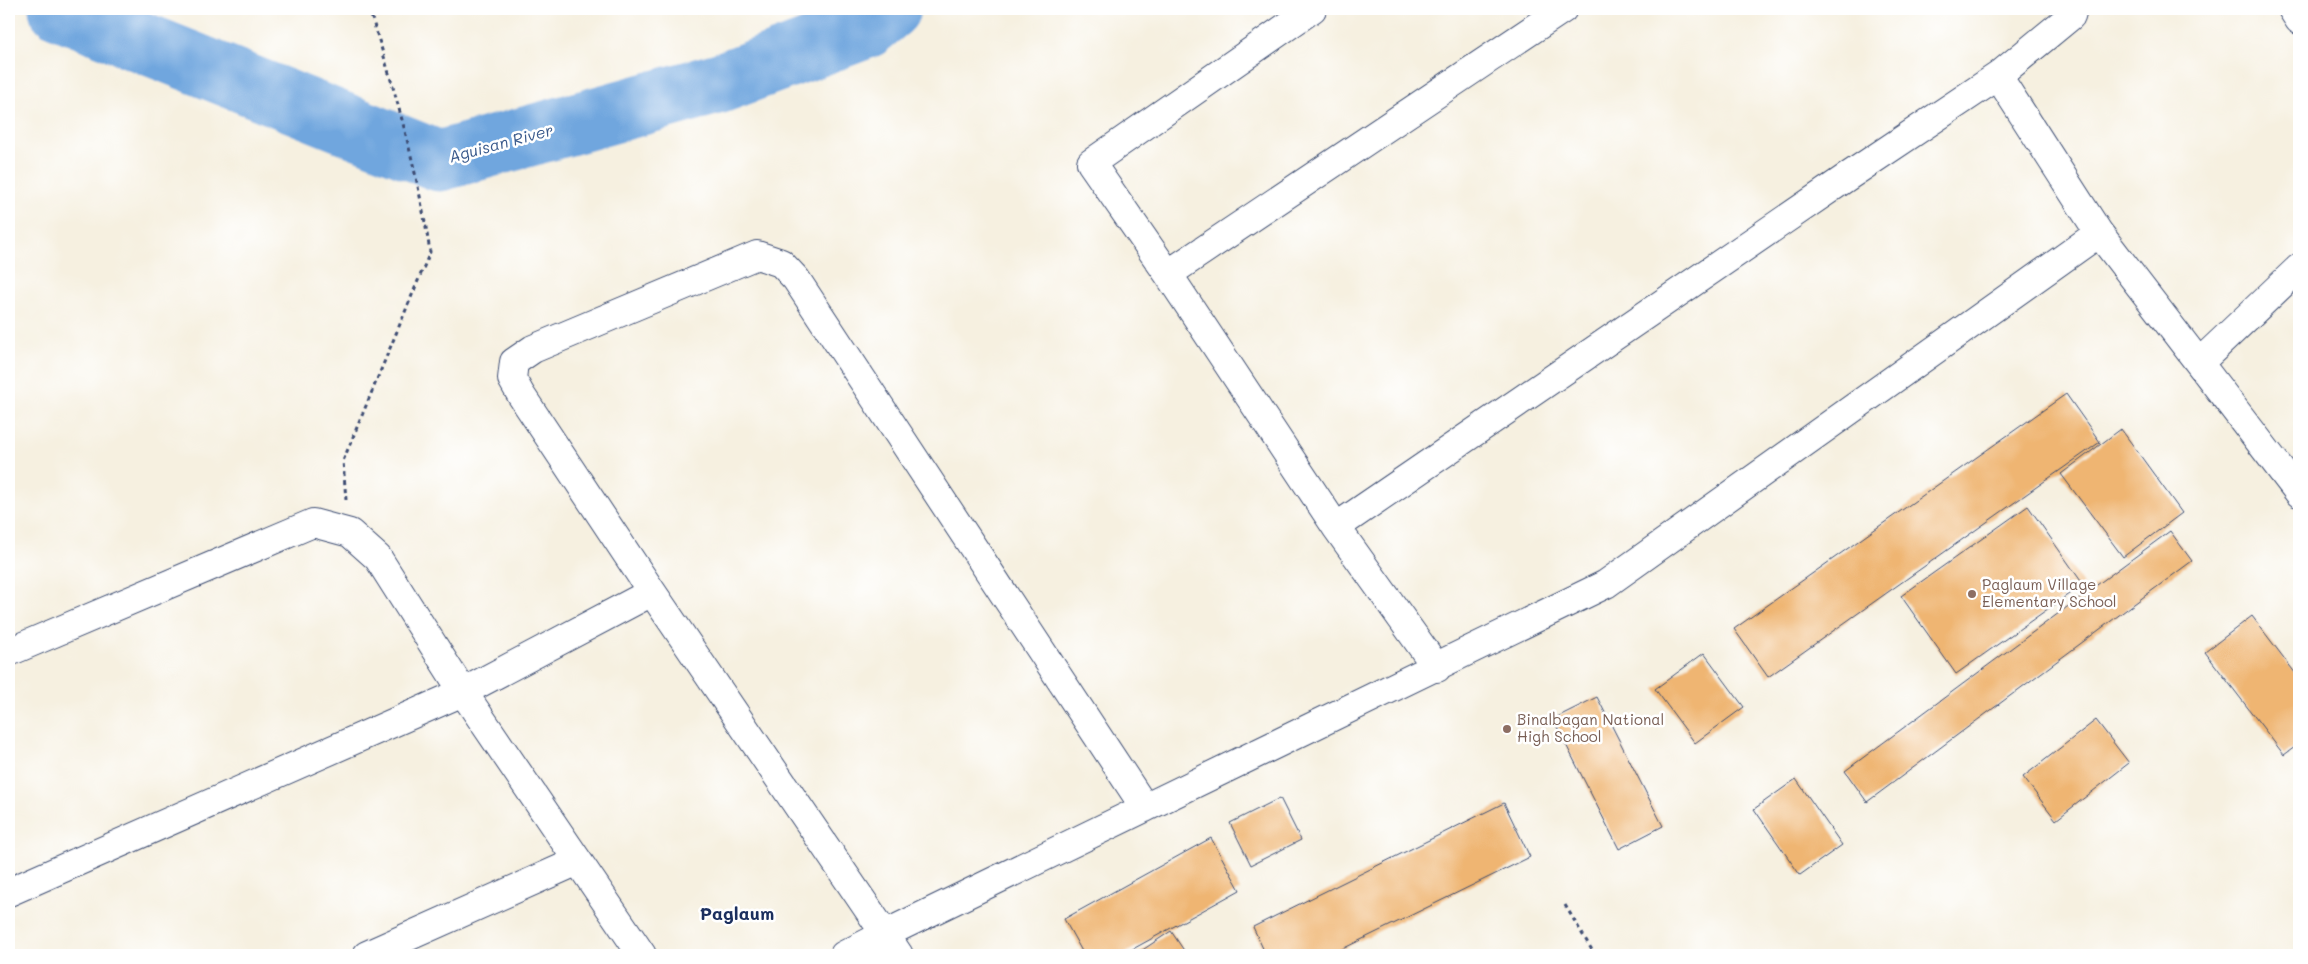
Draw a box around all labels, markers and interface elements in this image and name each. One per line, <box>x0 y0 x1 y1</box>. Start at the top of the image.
water label: Aguisan River <box>446 118 555 167</box>
place label: Paglaum Village Elementary School <box>1982 574 2117 611</box>
marker: Paglaum Village Elementary School <box>1966 588 1978 600</box>
place label: Binalbagan National High School <box>1517 709 1664 746</box>
marker: Binalbagan National High School <box>1501 723 1513 735</box>
district label: Paglaum <box>700 901 774 925</box>

